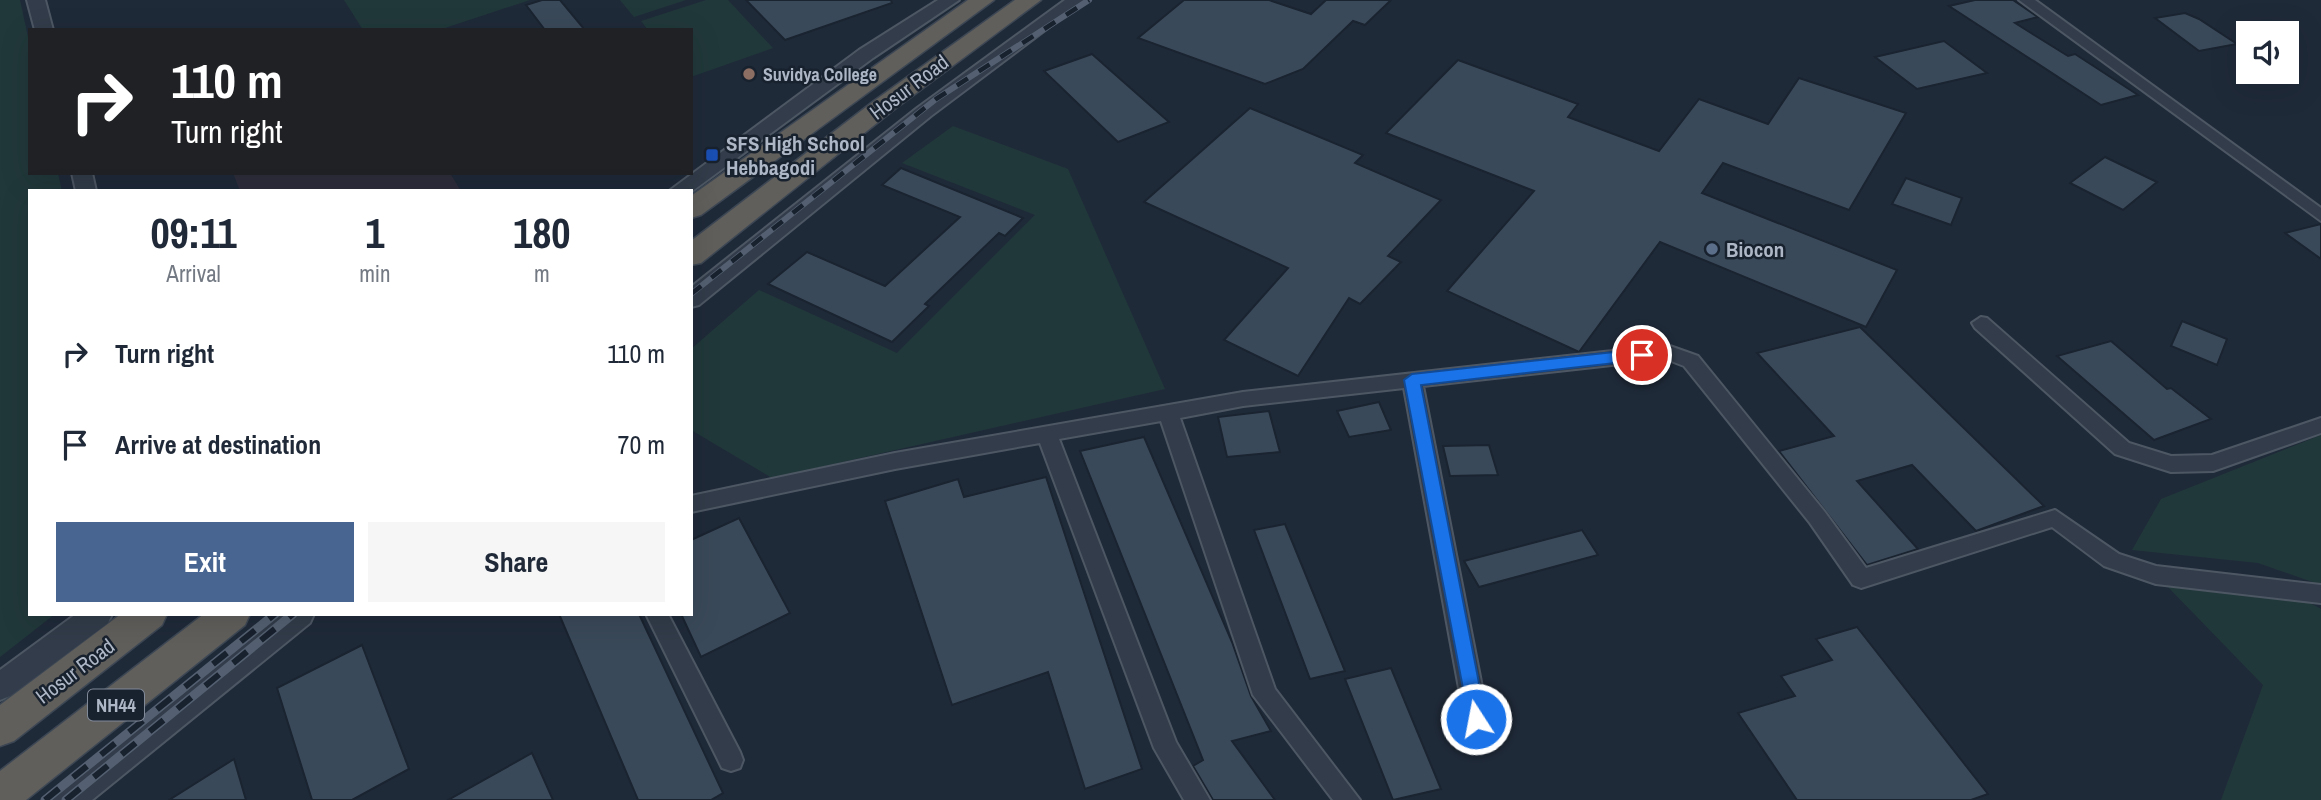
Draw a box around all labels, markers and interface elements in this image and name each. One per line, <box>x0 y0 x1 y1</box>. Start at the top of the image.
map controls <box>2236 21 2299 84</box>
button: sound <box>2236 21 2299 84</box>
text: 110 m <box>171 47 283 113</box>
street label: Hosur Road <box>864 48 954 126</box>
icon: right <box>56 56 147 147</box>
place label: Suvidya College <box>763 62 877 87</box>
marker: Suvidya College <box>741 66 757 82</box>
text: Turn right <box>171 110 283 153</box>
place label: SFS High School Hebbagodi <box>726 129 865 182</box>
marker: SFS High School Hebbagodi <box>704 147 720 163</box>
text: 09:11 <box>150 205 237 261</box>
text: 1 <box>365 205 384 261</box>
text: 180 <box>513 205 571 261</box>
place label: Biocon <box>1726 235 1784 264</box>
marker: Biocon <box>1704 241 1720 257</box>
text: Arrival <box>166 258 221 289</box>
text: min <box>359 258 391 289</box>
text: m <box>534 258 550 289</box>
pin <box>1612 325 1672 385</box>
icon: right <box>56 335 94 373</box>
text: Turn right <box>115 336 214 371</box>
text: 110 m <box>607 336 665 371</box>
icon: arrive <box>1623 336 1661 374</box>
icon: arrive <box>56 426 94 464</box>
text: Arrive at destination <box>115 427 321 462</box>
text: 70 m <box>618 427 665 462</box>
button: Exit <box>56 522 354 602</box>
button: Share <box>368 522 665 602</box>
street label: Hosur Road <box>30 632 120 710</box>
position arrow <box>1439 682 1513 756</box>
road number: NH44 <box>88 690 144 720</box>

